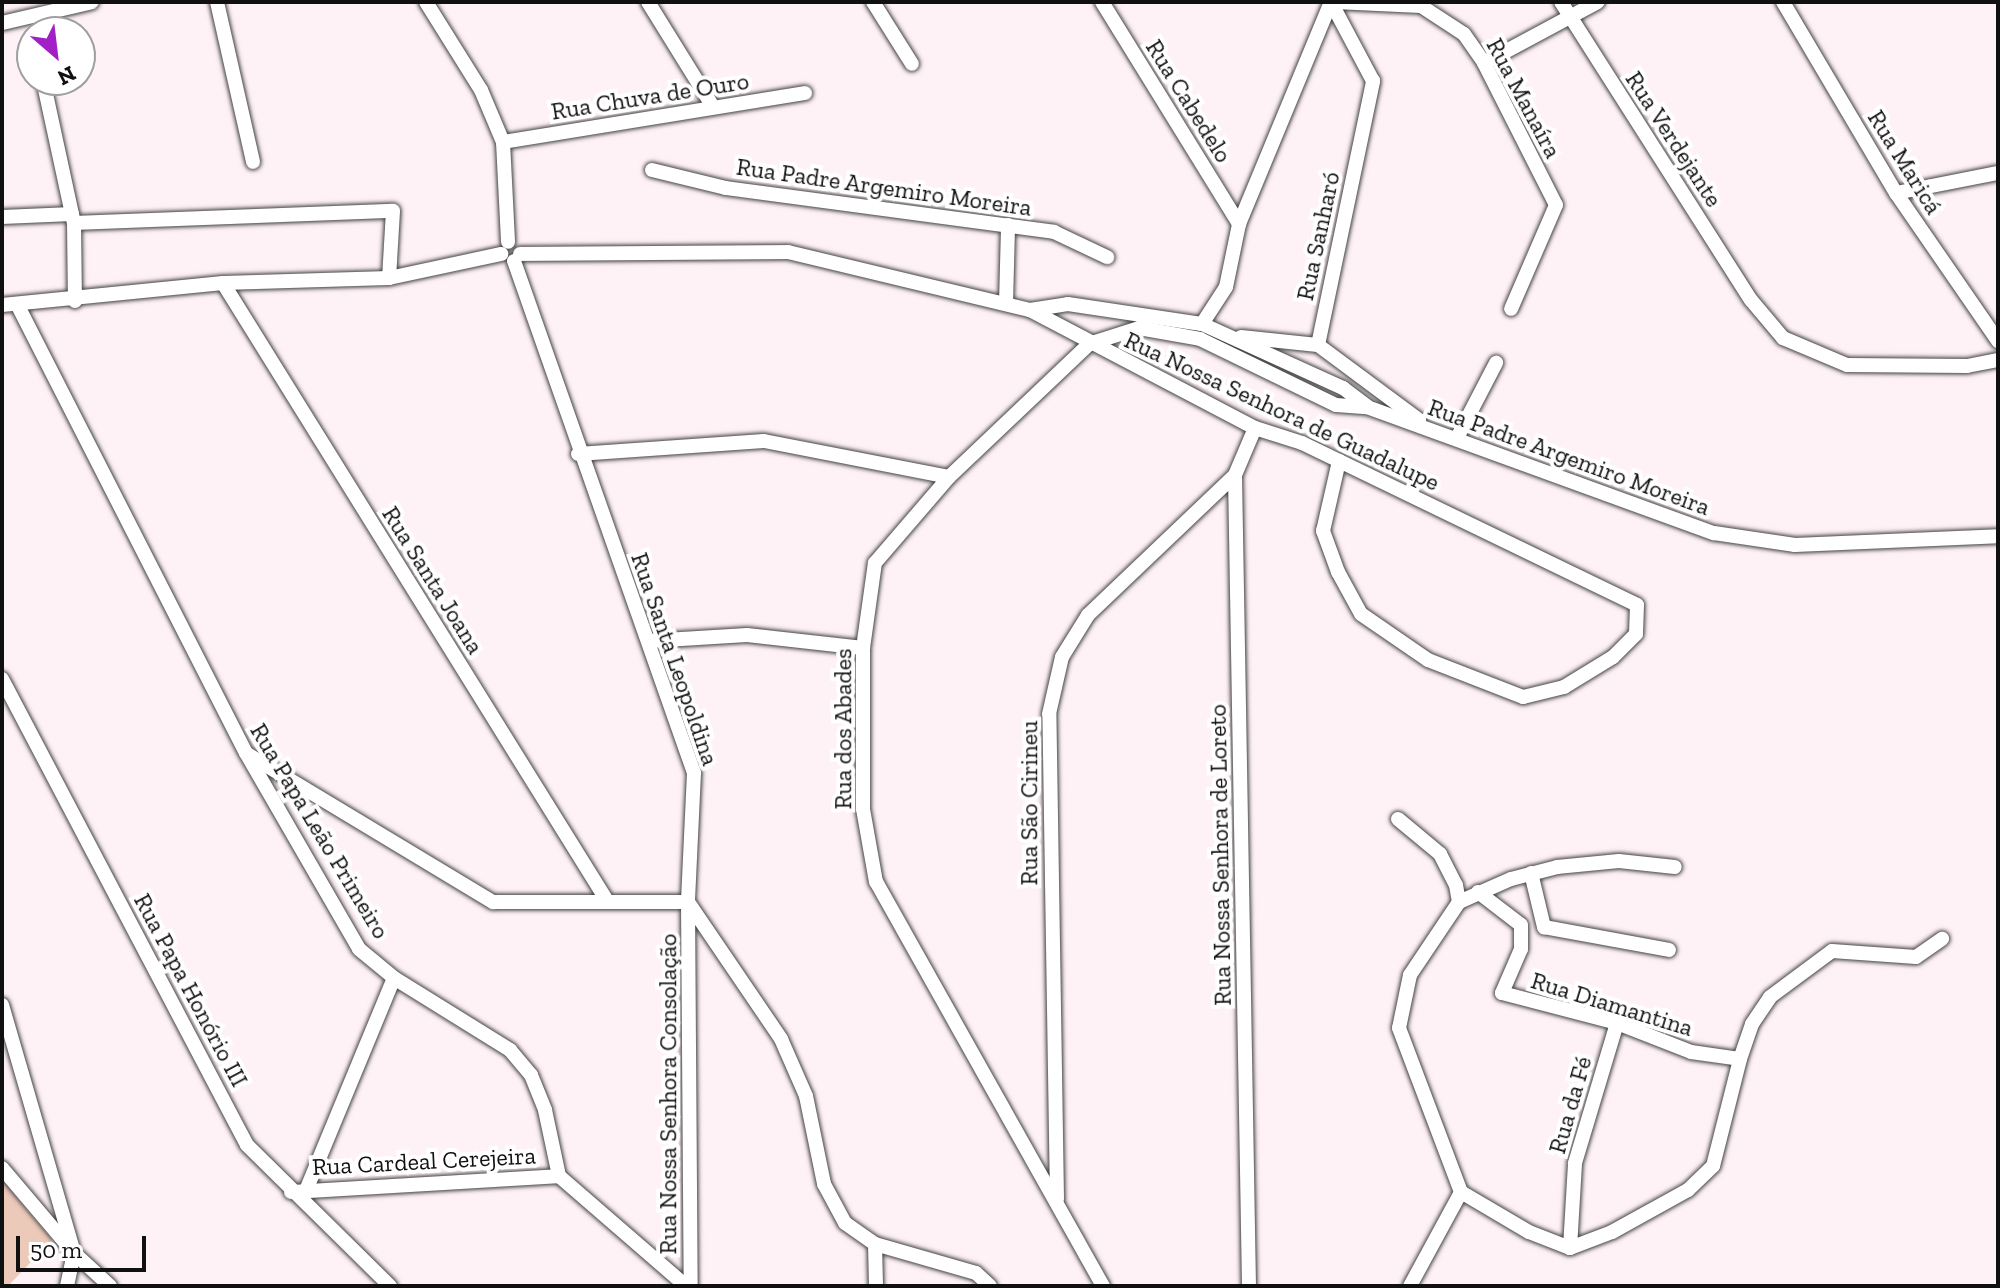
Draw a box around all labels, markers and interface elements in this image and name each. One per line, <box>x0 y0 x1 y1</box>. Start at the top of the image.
north arrow <box>16 16 96 96</box>
street label: Rua Manaíra <box>1480 33 1568 163</box>
street label: Rua Cabedelo <box>1140 34 1238 168</box>
text: N <box>53 60 80 92</box>
street label: Rua Verdejante <box>1619 65 1729 213</box>
street label: Rua Chuva de Ouro <box>549 66 751 126</box>
street label: Rua Maricá <box>1862 105 1948 219</box>
street label: Rua Padre Argemiro Moreira <box>734 152 1034 222</box>
street label: Rua Sanharó <box>1290 169 1346 303</box>
street label: Rua Nossa Senhora de Guadalupe <box>1120 325 1444 497</box>
street label: Rua Padre Argemiro Moreira <box>1424 392 1714 522</box>
street label: Rua Santa Joana <box>376 501 490 659</box>
street label: Rua Santa Leopoldina <box>625 549 725 769</box>
street label: Rua dos Abades <box>829 648 857 810</box>
street label: Rua Nossa Senhora de Loreto <box>1203 704 1237 1006</box>
street label: Rua Papa Leão Primeiro <box>244 718 396 944</box>
street label: Rua São Cirineu <box>1015 721 1043 885</box>
street label: Rua Papa Honório III <box>128 889 254 1091</box>
street label: Rua Nossa Senhora Consolação <box>654 934 682 1254</box>
street label: Rua Diamantina <box>1528 966 1696 1042</box>
street label: Rua da Fé <box>1542 1053 1598 1157</box>
street label: Rua Cardeal Cerejeira <box>311 1141 537 1181</box>
scale bar <box>20 1220 150 1270</box>
text: 50 m <box>30 1235 82 1264</box>

